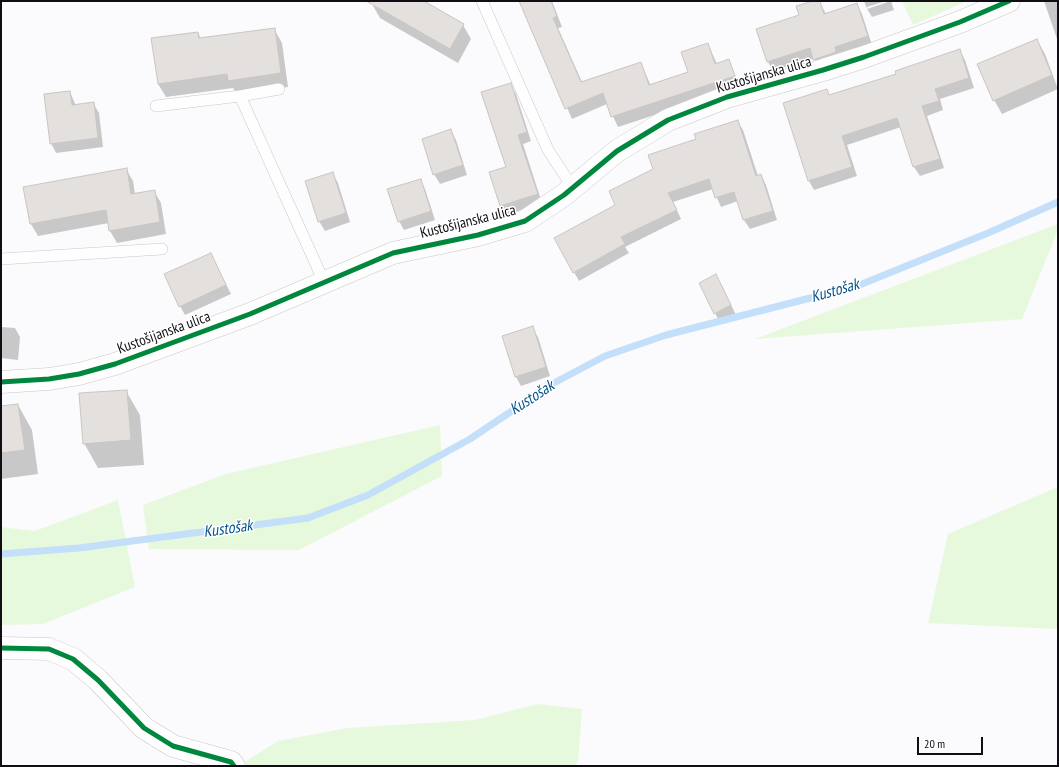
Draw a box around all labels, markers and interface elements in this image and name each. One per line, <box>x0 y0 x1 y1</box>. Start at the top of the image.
street label: Kustošijanska ulica <box>714 53 814 97</box>
street label: Kustošijanska ulica <box>418 201 518 243</box>
water label: Kustošak <box>809 275 861 307</box>
street label: Kustošijanska ulica <box>115 308 213 358</box>
water label: Kustošak <box>506 377 558 419</box>
water label: Kustošak <box>202 516 254 542</box>
scale bar <box>919 729 985 755</box>
text: 20 m <box>924 736 945 751</box>

